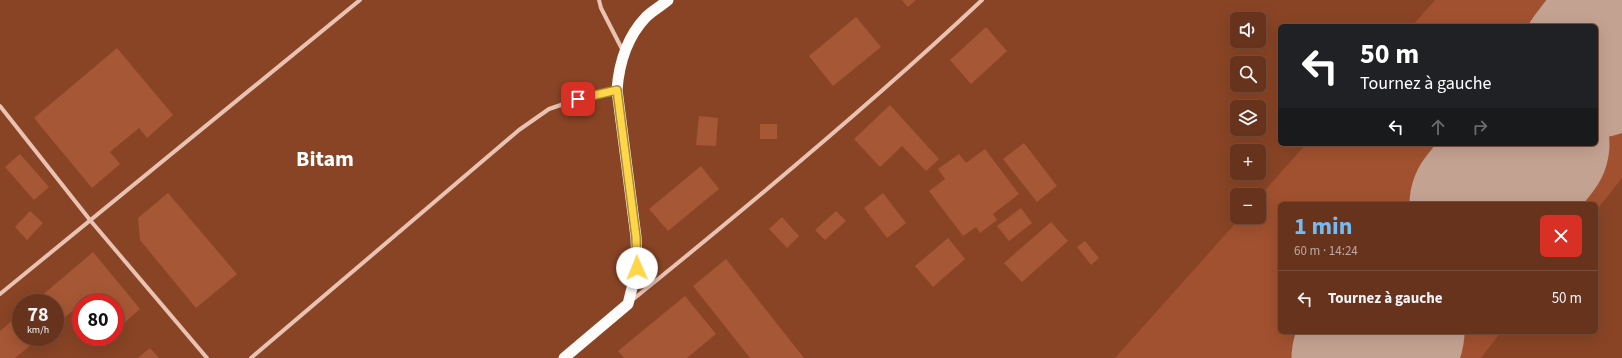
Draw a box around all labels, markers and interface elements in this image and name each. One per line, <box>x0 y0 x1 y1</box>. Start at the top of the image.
map controls <box>1230 12 1266 224</box>
button: sound <box>1230 12 1266 48</box>
text: 50 m <box>1360 34 1419 74</box>
icon: left <box>1294 40 1346 92</box>
button: search <box>1230 56 1266 92</box>
text: Tournez à gauche <box>1360 71 1492 96</box>
pin <box>561 82 595 116</box>
icon: arrive <box>567 88 589 110</box>
button: layers <box>1230 100 1266 136</box>
icon: left <box>1385 116 1407 138</box>
icon: ahead <box>1427 116 1449 138</box>
icon: right <box>1469 116 1491 138</box>
district label: Bitam <box>296 143 354 175</box>
button: + <box>1230 144 1266 180</box>
button: − <box>1230 188 1266 224</box>
text: 1 min <box>1294 209 1352 244</box>
button: close <box>1540 215 1582 257</box>
text: 60 m · 14:24 <box>1294 242 1358 260</box>
position arrow <box>616 247 658 289</box>
icon: left <box>1294 288 1316 310</box>
text: Tournez à gauche <box>1328 288 1443 309</box>
text: 50 m <box>1552 288 1582 309</box>
speed limit sign: 80 <box>72 294 124 346</box>
text: 78 <box>27 301 49 329</box>
text: km/h <box>27 323 49 337</box>

